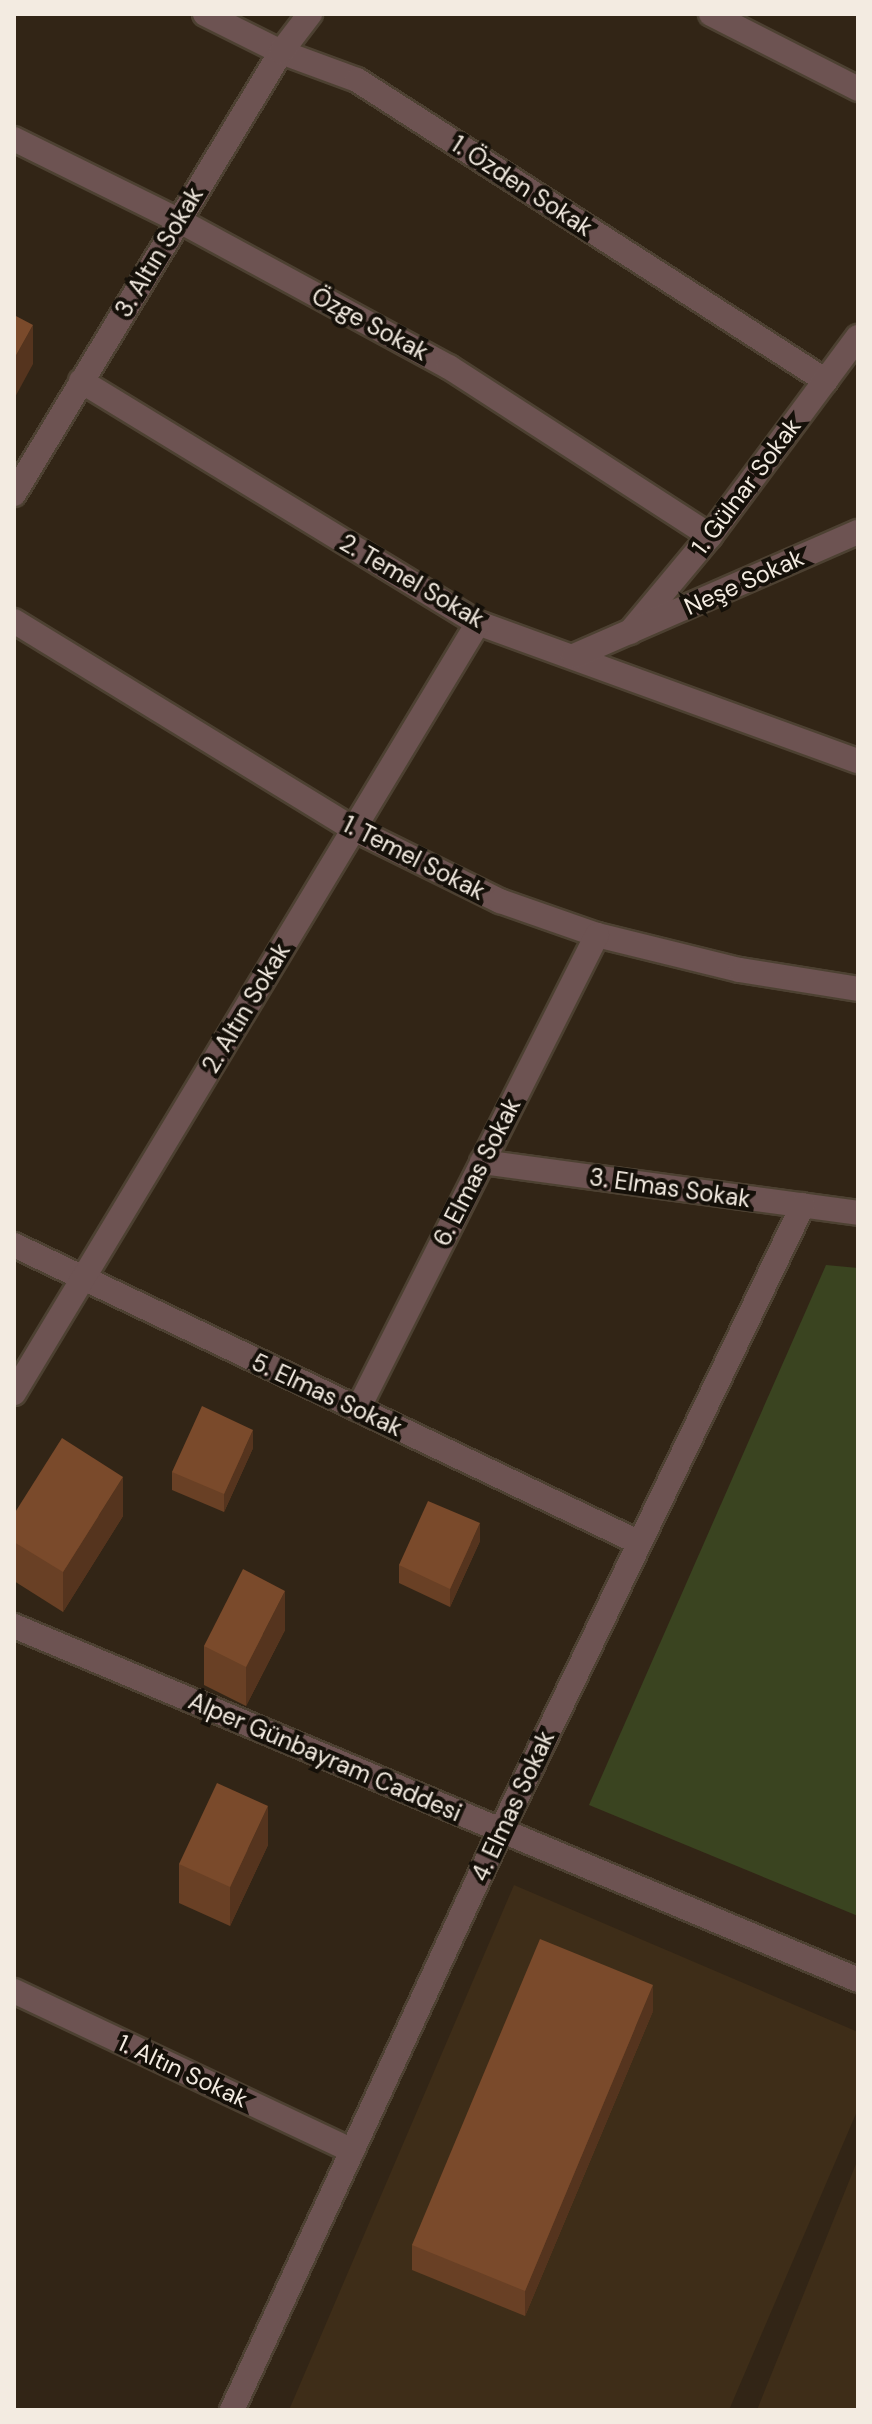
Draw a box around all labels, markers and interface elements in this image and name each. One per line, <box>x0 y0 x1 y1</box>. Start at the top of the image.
street label: 1. Özden Sokak <box>446 130 598 242</box>
street label: 3. Altın Sokak <box>109 182 209 322</box>
street label: Özge Sokak <box>307 281 433 367</box>
street label: 1. Gülnar Sokak <box>685 412 807 560</box>
street label: 2. Temel Sokak <box>335 528 489 634</box>
street label: Neşe Sokak <box>680 543 808 621</box>
street label: 1. Temel Sokak <box>338 810 490 906</box>
street label: 2. Altın Sokak <box>196 938 296 1078</box>
street label: 6. Elmas Sokak <box>427 1093 527 1251</box>
street label: 3. Elmas Sokak <box>588 1162 752 1214</box>
street label: 5. Elmas Sokak <box>247 1348 407 1442</box>
street label: Alper Günbayram Caddesi <box>184 1686 466 1828</box>
street label: 4. Elmas Sokak <box>466 1726 560 1886</box>
street label: 1. Altın Sokak <box>113 2028 253 2114</box>

